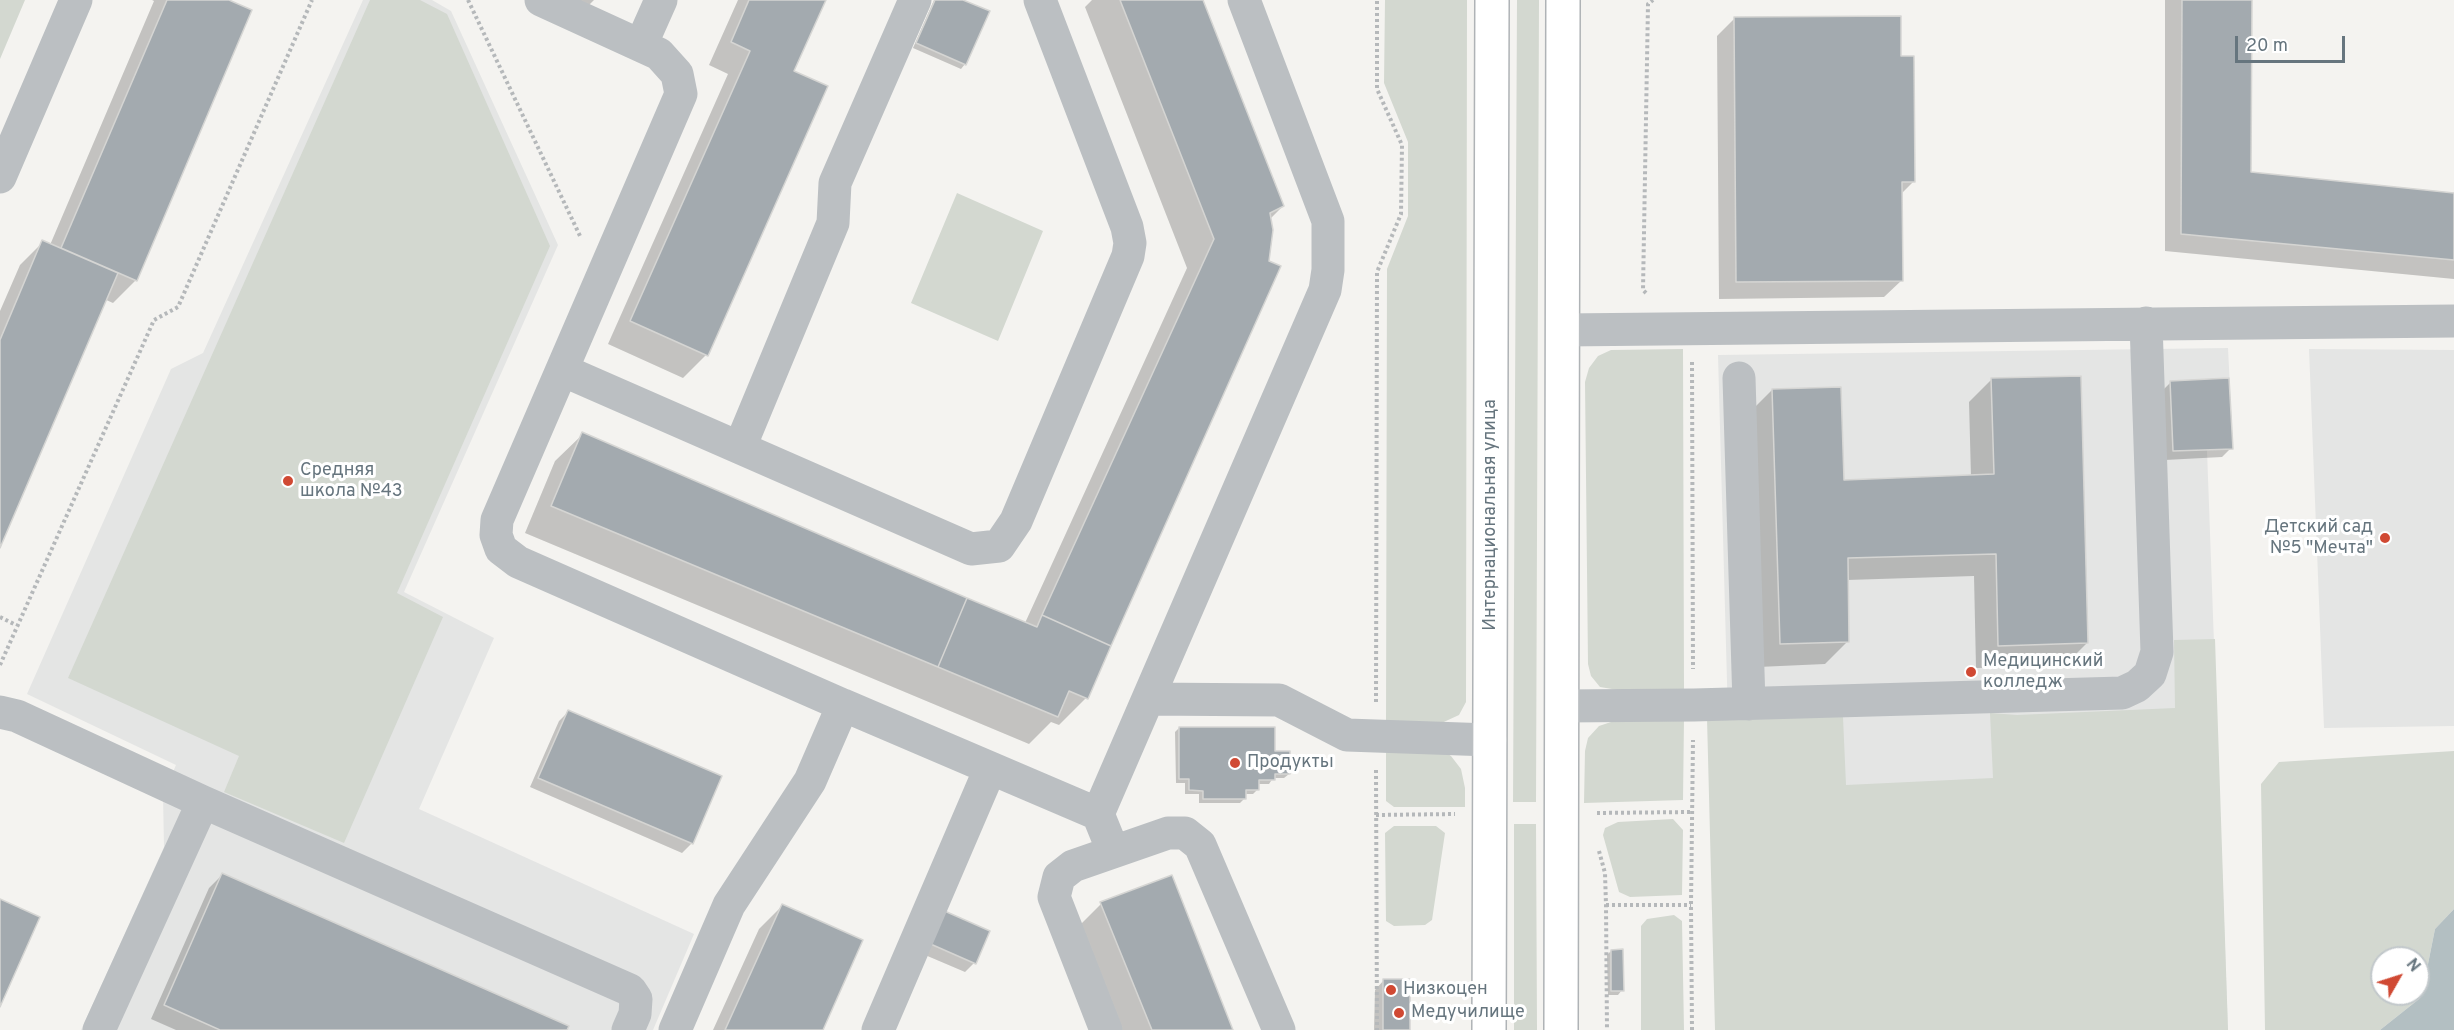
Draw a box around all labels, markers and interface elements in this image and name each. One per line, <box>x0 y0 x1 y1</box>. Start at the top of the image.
scale bar <box>2238 24 2348 62</box>
text: 20 m <box>2246 35 2288 58</box>
street label: Интернациональная улица <box>1480 399 1502 631</box>
place label: Средняя школа №43 <box>300 460 403 502</box>
marker: Средняя школа №43 <box>281 474 295 488</box>
place label: Детский сад №5 "Мечта" <box>2264 517 2373 560</box>
marker: Детский сад №5 "Мечта" <box>2378 531 2392 545</box>
place label: Медицинский колледж <box>1983 651 2103 694</box>
marker: Медицинский колледж <box>1964 665 1978 679</box>
place label: Продукты <box>1247 752 1334 774</box>
marker: Продукты <box>1228 756 1242 770</box>
north arrow <box>2370 946 2430 1006</box>
text: N <box>2401 955 2424 977</box>
place label: Низкоцен <box>1403 979 1488 1001</box>
marker: Низкоцен <box>1384 983 1398 997</box>
place label: Медучилище <box>1411 1002 1525 1024</box>
marker: Медучилище <box>1392 1006 1406 1020</box>

